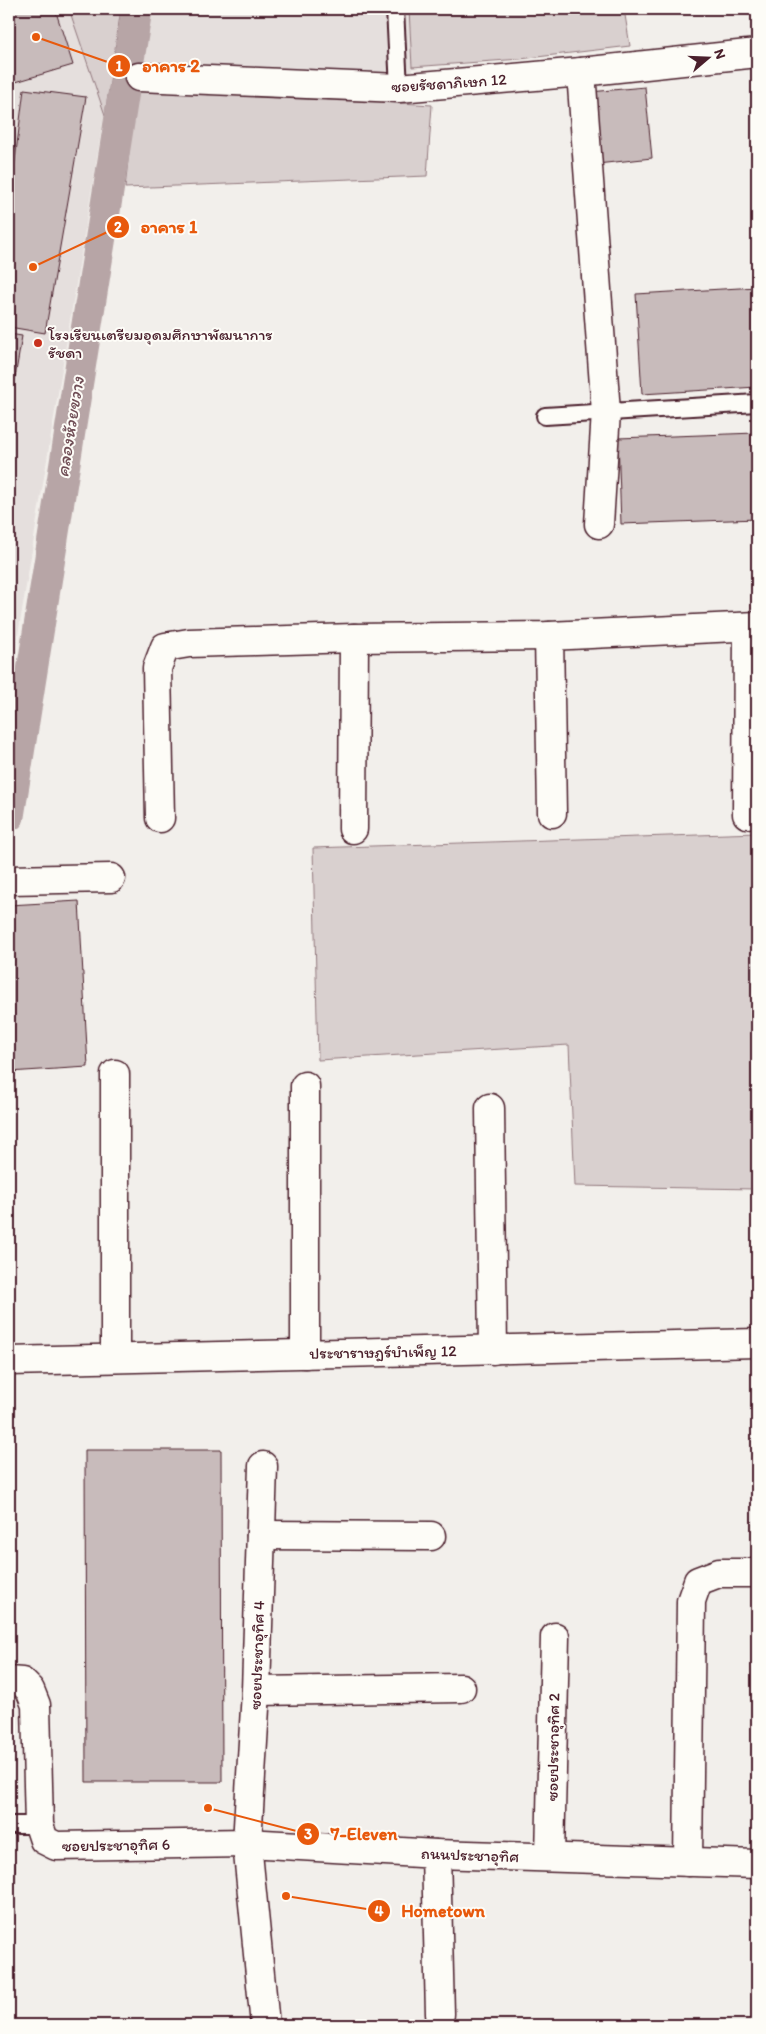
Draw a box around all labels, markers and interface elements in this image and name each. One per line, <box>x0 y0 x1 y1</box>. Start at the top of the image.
north arrow <box>684 32 734 82</box>
text: N <box>710 47 729 61</box>
callout: อาคาร 2 <box>107 50 210 83</box>
text: อาคาร 2 <box>142 55 200 77</box>
text: 1 <box>116 57 123 75</box>
street label: ซอยรัชดาภิเษก 12 <box>391 69 508 96</box>
callout: อาคาร 1 <box>106 210 207 243</box>
text: อาคาร 1 <box>141 216 198 238</box>
text: 2 <box>114 218 122 236</box>
place label: โรงเรียนเตรียมอุดมศึกษาพัฒนาการ รัชดา <box>47 325 273 362</box>
marker: โรงเรียนเตรียมอุดมศึกษาพัฒนาการ รัชดา <box>32 337 44 349</box>
water label: คลองห้วยขวาง <box>51 374 89 479</box>
street label: ประชาราษฎร์บำเพ็ญ 12 <box>309 1341 457 1363</box>
street label: ซอยประชาอุทิศ 4 <box>246 1600 269 1710</box>
street label: ซอยประชาอุทิศ 2 <box>543 1692 564 1801</box>
callout: 7-Eleven <box>295 1817 407 1850</box>
text: 7-Eleven <box>330 1823 398 1845</box>
text: 3 <box>304 1825 312 1843</box>
street label: ซอยประชาอุทิศ 6 <box>62 1835 170 1856</box>
street label: ถนนประชาอุทิศ <box>421 1844 519 1867</box>
callout: Hometown <box>367 1894 495 1927</box>
text: Hometown <box>401 1900 486 1922</box>
text: 4 <box>374 1902 384 1920</box>

